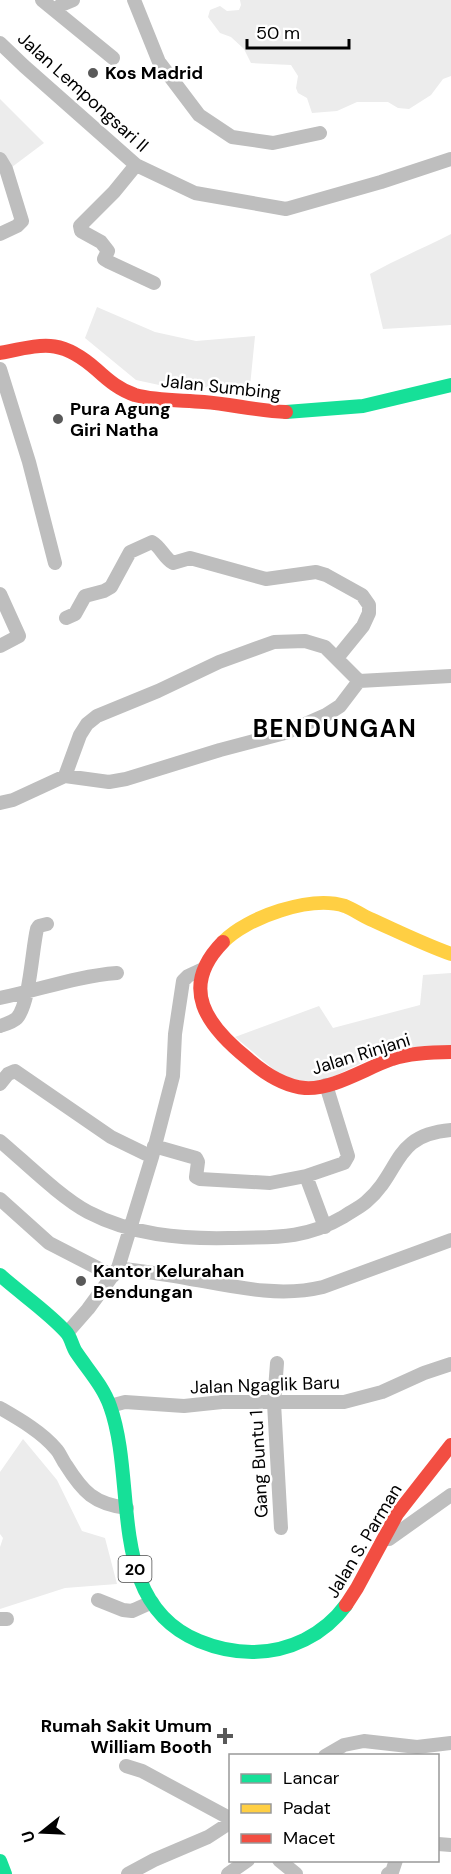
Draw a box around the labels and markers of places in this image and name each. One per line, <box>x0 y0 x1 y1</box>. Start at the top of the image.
place label: Kos Madrid <box>105 61 203 85</box>
marker: Kos Madrid <box>86 66 100 80</box>
place label: Pura Agung Giri Natha <box>70 397 171 442</box>
marker: Pura Agung Giri Natha <box>51 412 65 426</box>
place label: Kantor Kelurahan Bendungan <box>93 1259 244 1304</box>
marker: Kantor Kelurahan Bendungan <box>74 1274 88 1288</box>
place label: Rumah Sakit Umum William Booth <box>41 1714 212 1759</box>
marker: Rumah Sakit Umum William Booth <box>216 1727 234 1745</box>

